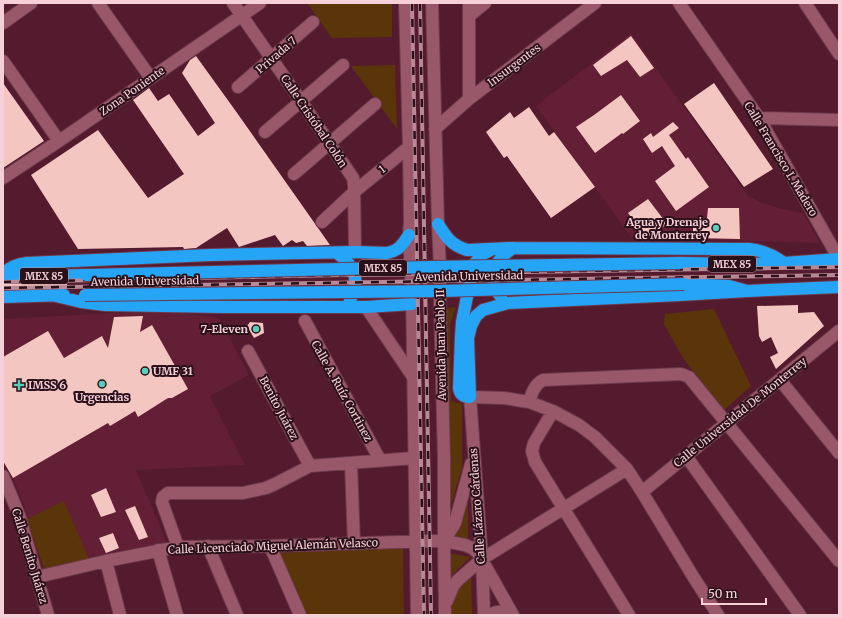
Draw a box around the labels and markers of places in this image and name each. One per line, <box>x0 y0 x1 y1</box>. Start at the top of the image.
place label: Agua y Drenaje de Monterrey <box>625 215 708 242</box>
marker: Agua y Drenaje de Monterrey <box>711 223 721 233</box>
place label: 7-Eleven <box>201 322 249 336</box>
marker: 7-Eleven <box>251 324 261 334</box>
place label: UMF 31 <box>153 364 193 378</box>
marker: UMF 31 <box>140 366 150 376</box>
place label: IMSS 6 <box>28 378 66 392</box>
marker: IMSS 6 <box>13 379 25 391</box>
marker: Urgencias <box>97 379 107 389</box>
place label: Urgencias <box>75 390 129 404</box>

